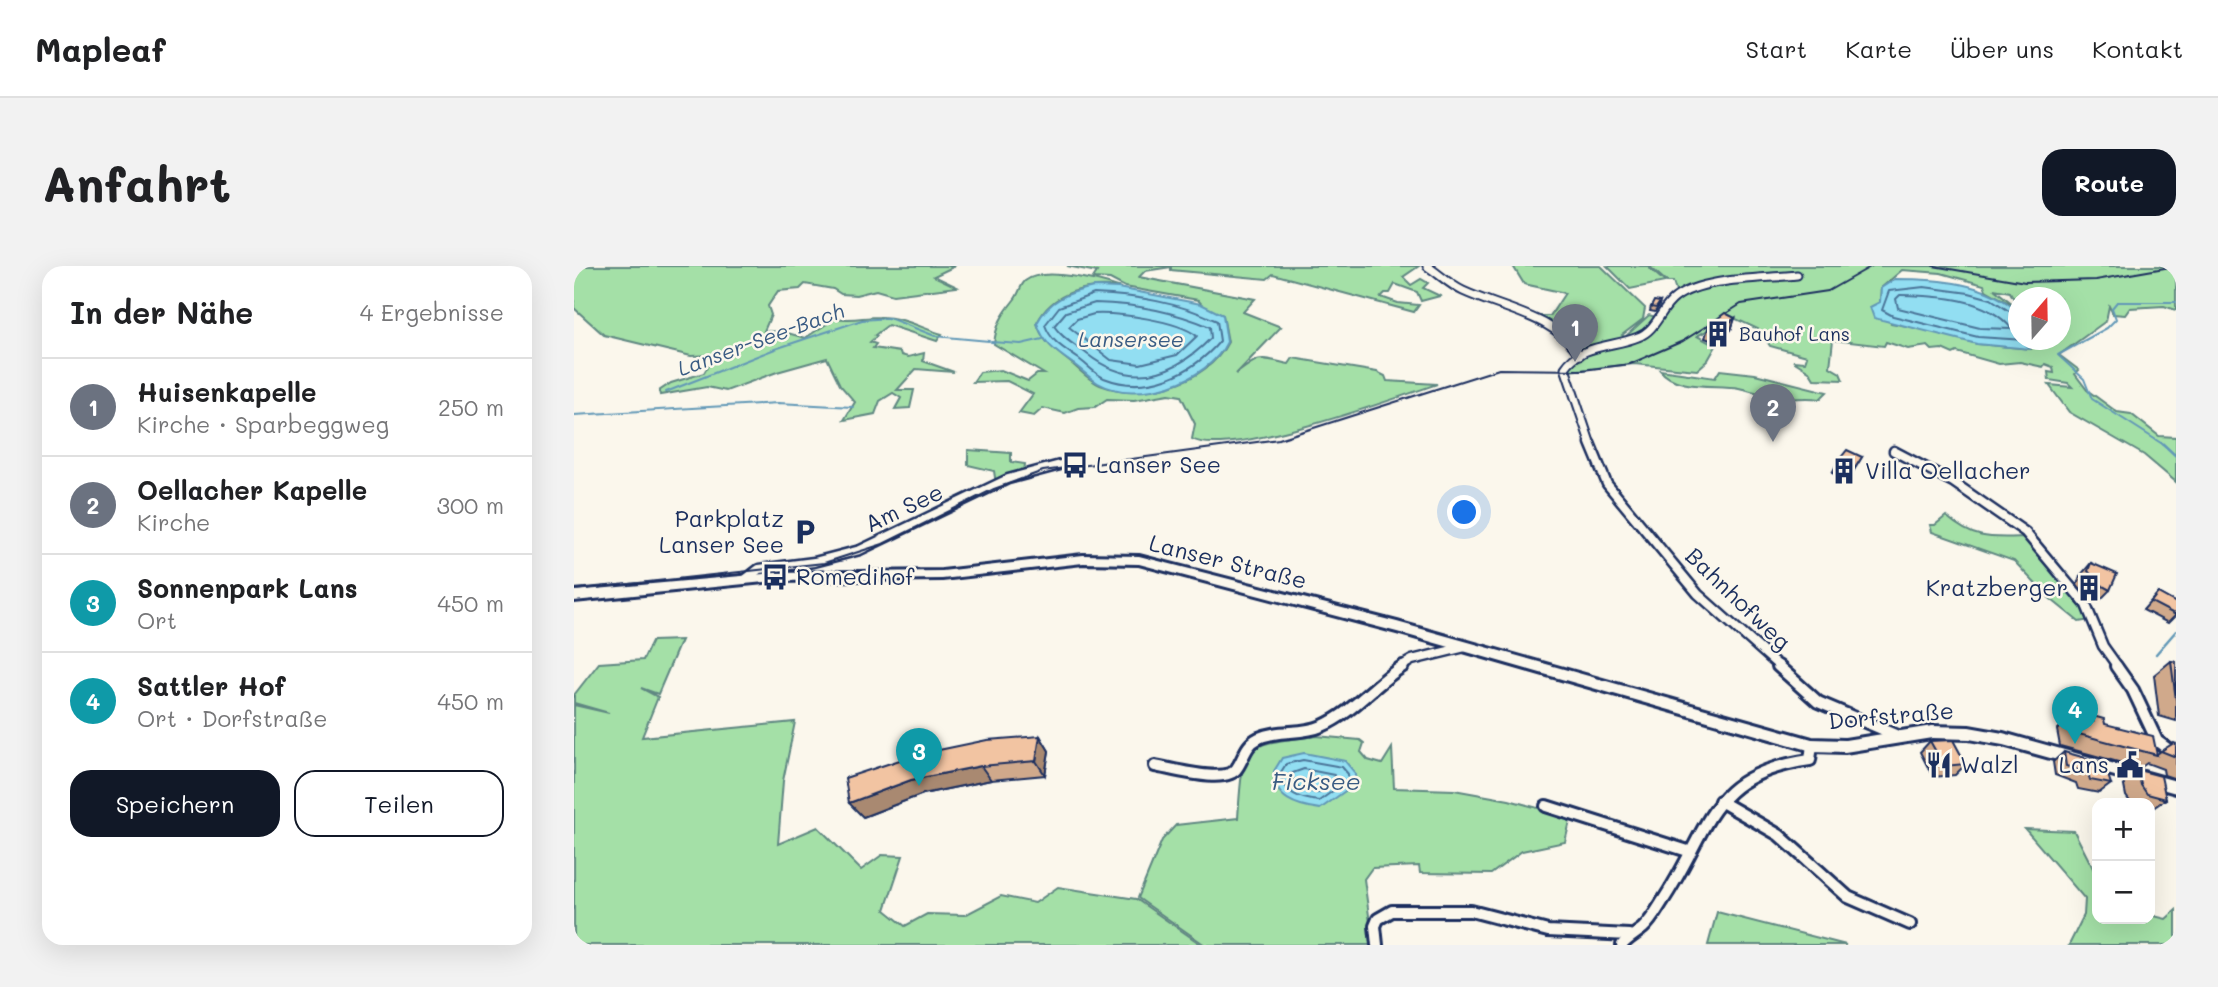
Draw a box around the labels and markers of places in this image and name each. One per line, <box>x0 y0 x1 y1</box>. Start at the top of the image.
pin: 1 <box>1552 304 1598 362</box>
building icon: Bauhof Lans <box>1703 319 1733 349</box>
place label: Bauhof Lans <box>1739 321 1850 346</box>
pin: 2 <box>1750 384 1796 442</box>
place label: Lanser See <box>1096 449 1221 479</box>
bus stop icon: Lanser See <box>1060 450 1090 480</box>
place label: Villa Oellacher <box>1865 455 2031 485</box>
building icon: Villa Oellacher <box>1829 456 1859 486</box>
place label: Parkplatz Lanser See <box>659 503 784 559</box>
parking icon: Parkplatz Lanser See <box>790 517 820 547</box>
place label: Romedihof <box>796 561 915 591</box>
bus stop icon: Romedihof <box>760 562 790 592</box>
place label: Kratzberger <box>1926 572 2068 602</box>
building icon: Kratzberger <box>2074 573 2104 603</box>
pin: 4 <box>2052 686 2098 744</box>
pin: 3 <box>896 728 942 786</box>
place label: Walzl <box>1960 749 2019 779</box>
place label: Lans <box>2059 749 2109 779</box>
restaurant icon: Walzl <box>1924 750 1954 780</box>
public building icon: Lans <box>2115 750 2145 780</box>

